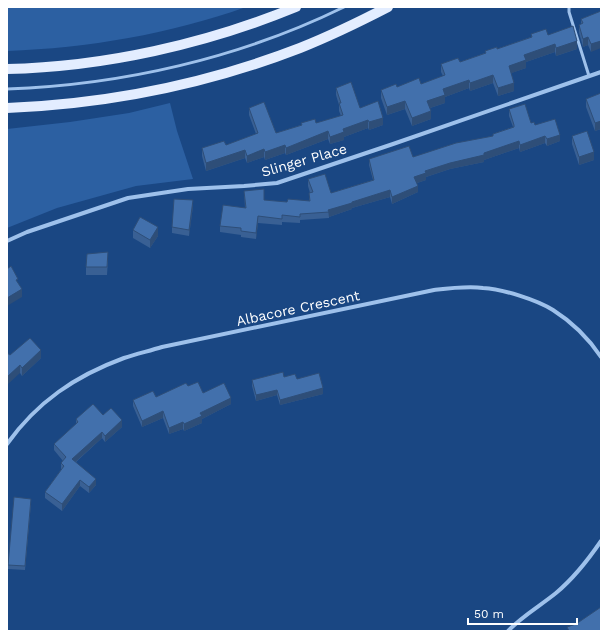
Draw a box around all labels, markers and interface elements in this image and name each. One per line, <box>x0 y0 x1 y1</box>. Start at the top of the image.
street label: Slinger Place <box>259 140 349 180</box>
street label: Albacore Crescent <box>235 287 361 329</box>
scale bar <box>468 600 577 626</box>
text: 50 m <box>474 607 504 621</box>

